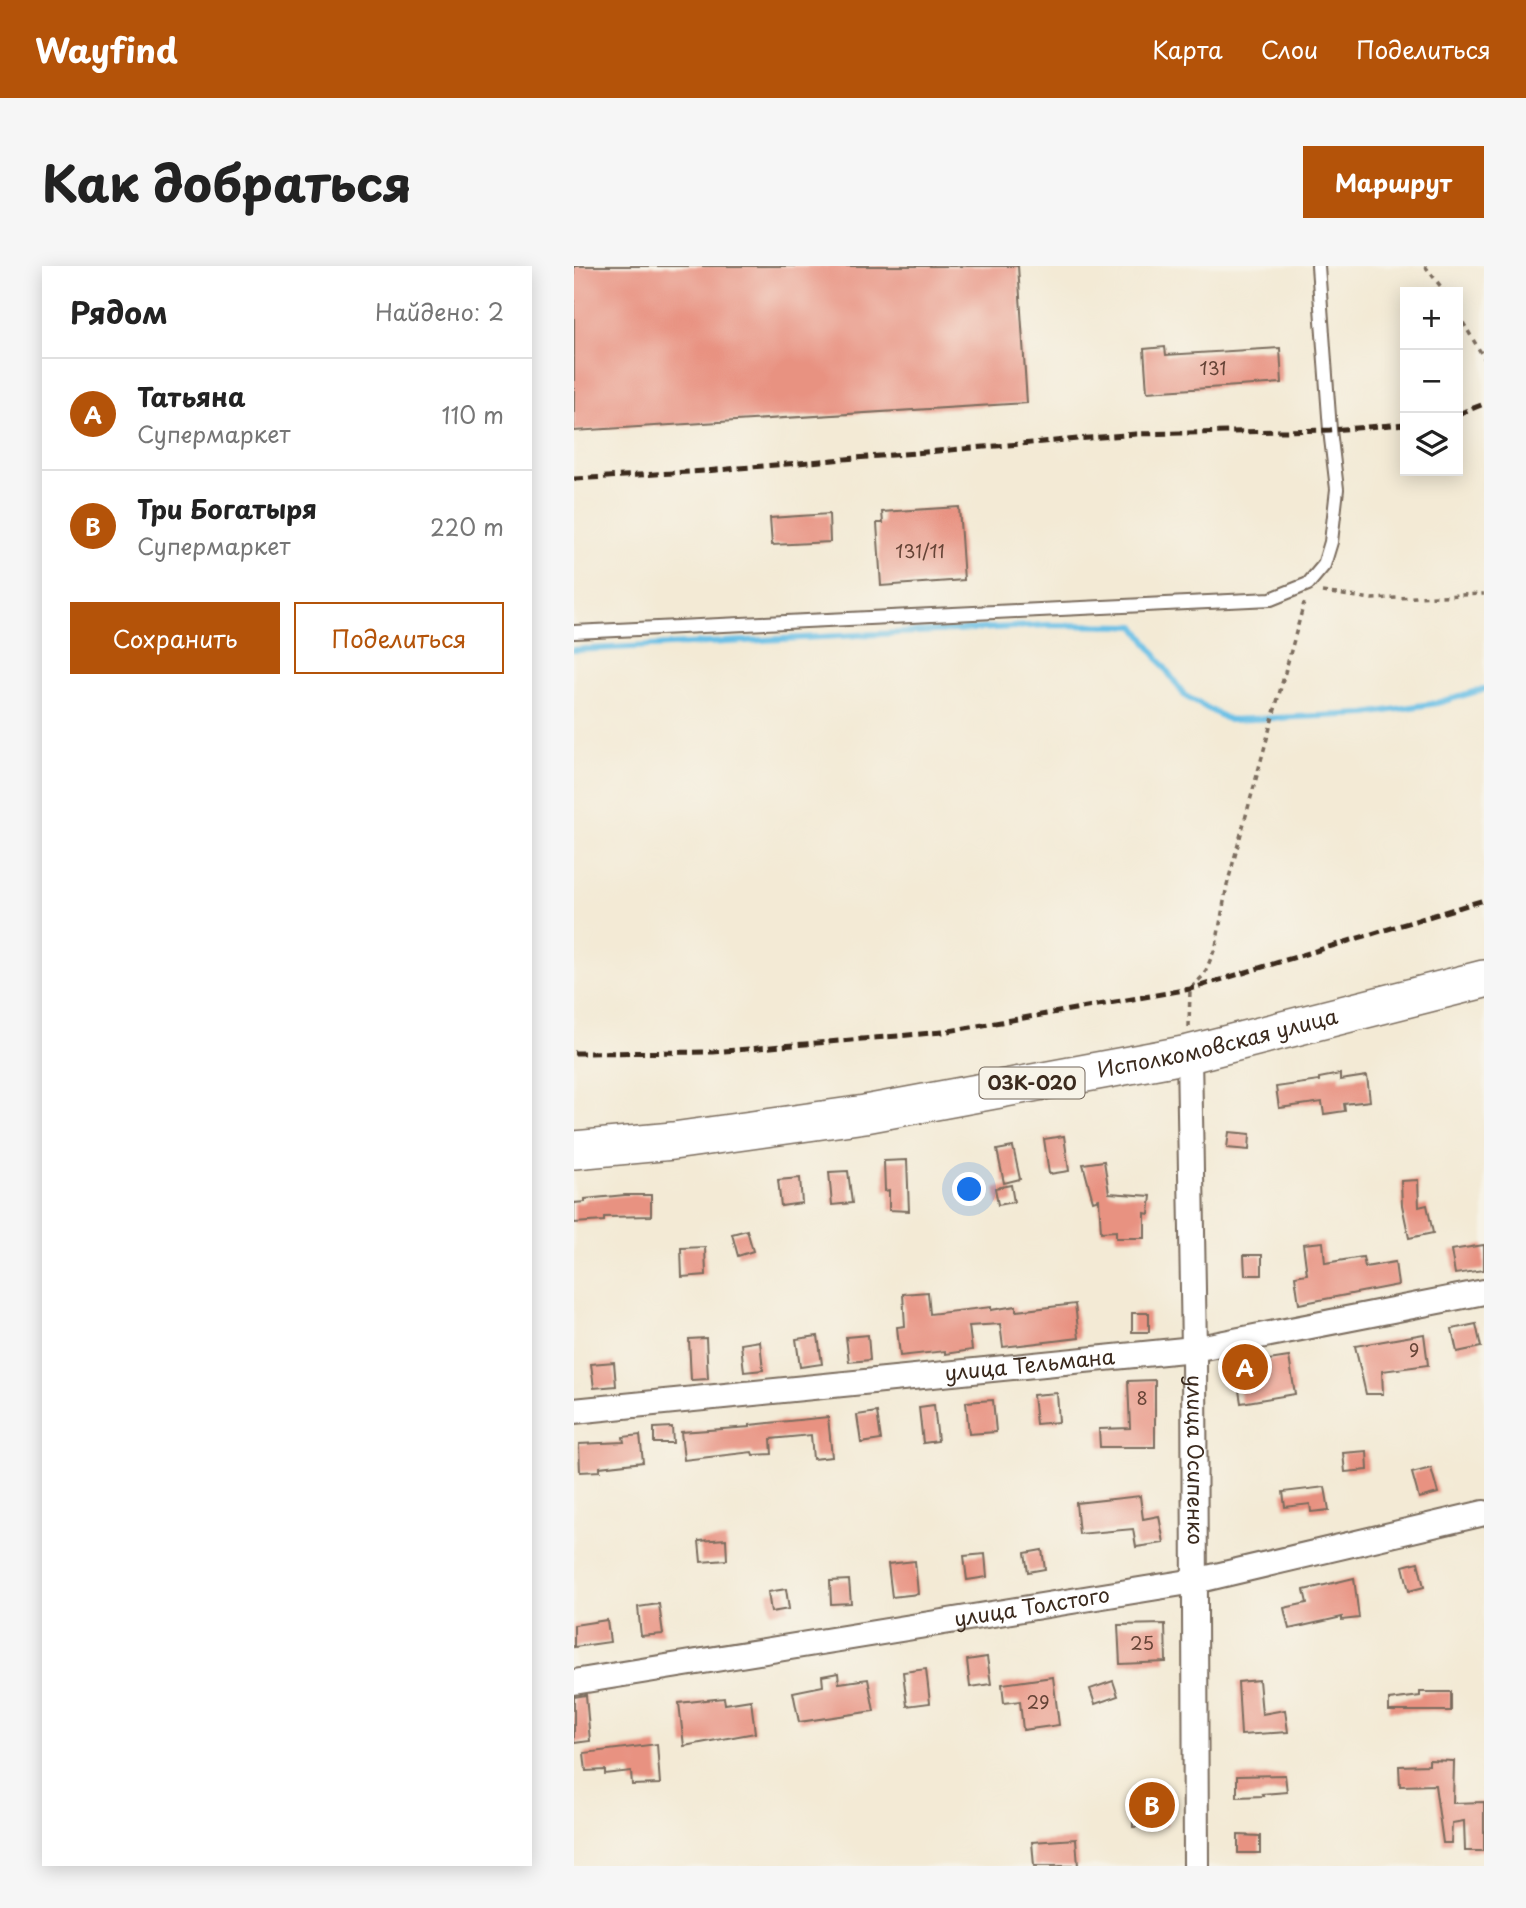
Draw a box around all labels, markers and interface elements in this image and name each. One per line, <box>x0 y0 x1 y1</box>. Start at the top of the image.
text: Wayfind <box>35 24 178 74</box>
text: Карта <box>1152 31 1223 67</box>
text: Слои <box>1261 31 1318 67</box>
text: Поделиться <box>1356 31 1491 67</box>
text: Как добраться <box>42 145 412 219</box>
button: Маршрут <box>1303 146 1484 218</box>
map controls <box>1400 287 1463 476</box>
button: + <box>1400 287 1463 350</box>
text: Рядом <box>70 289 168 334</box>
text: Найдено: 2 <box>375 294 504 329</box>
button: − <box>1400 350 1463 413</box>
house number: 131 <box>1200 354 1226 381</box>
text: Татьяна <box>137 377 246 416</box>
text: A <box>84 397 102 432</box>
text: 110 m <box>442 397 504 432</box>
button: layers <box>1400 413 1463 476</box>
text: Супермаркет <box>137 416 291 451</box>
text: Три Богатыря <box>137 489 317 528</box>
text: B <box>85 509 101 544</box>
text: 220 m <box>430 509 504 544</box>
text: Супермаркет <box>137 528 291 563</box>
house number: 131/11 <box>895 537 945 564</box>
button: Сохранить <box>70 602 280 674</box>
button: Поделиться <box>294 602 504 674</box>
street label: Исполкомовская улица <box>1095 999 1342 1085</box>
road number: 03К-020 <box>980 1068 1084 1098</box>
your location <box>952 1172 986 1206</box>
house number: 9 <box>1409 1336 1419 1363</box>
street label: улица Тельмана <box>943 1339 1117 1388</box>
pin: A <box>1222 1341 1268 1393</box>
street label: улица Осипенко <box>1180 1375 1213 1545</box>
house number: 8 <box>1136 1384 1148 1411</box>
street label: улица Толстого <box>951 1577 1112 1634</box>
house number: 25 <box>1130 1629 1154 1656</box>
house number: 29 <box>1027 1688 1049 1715</box>
pin: B <box>1129 1779 1175 1831</box>

